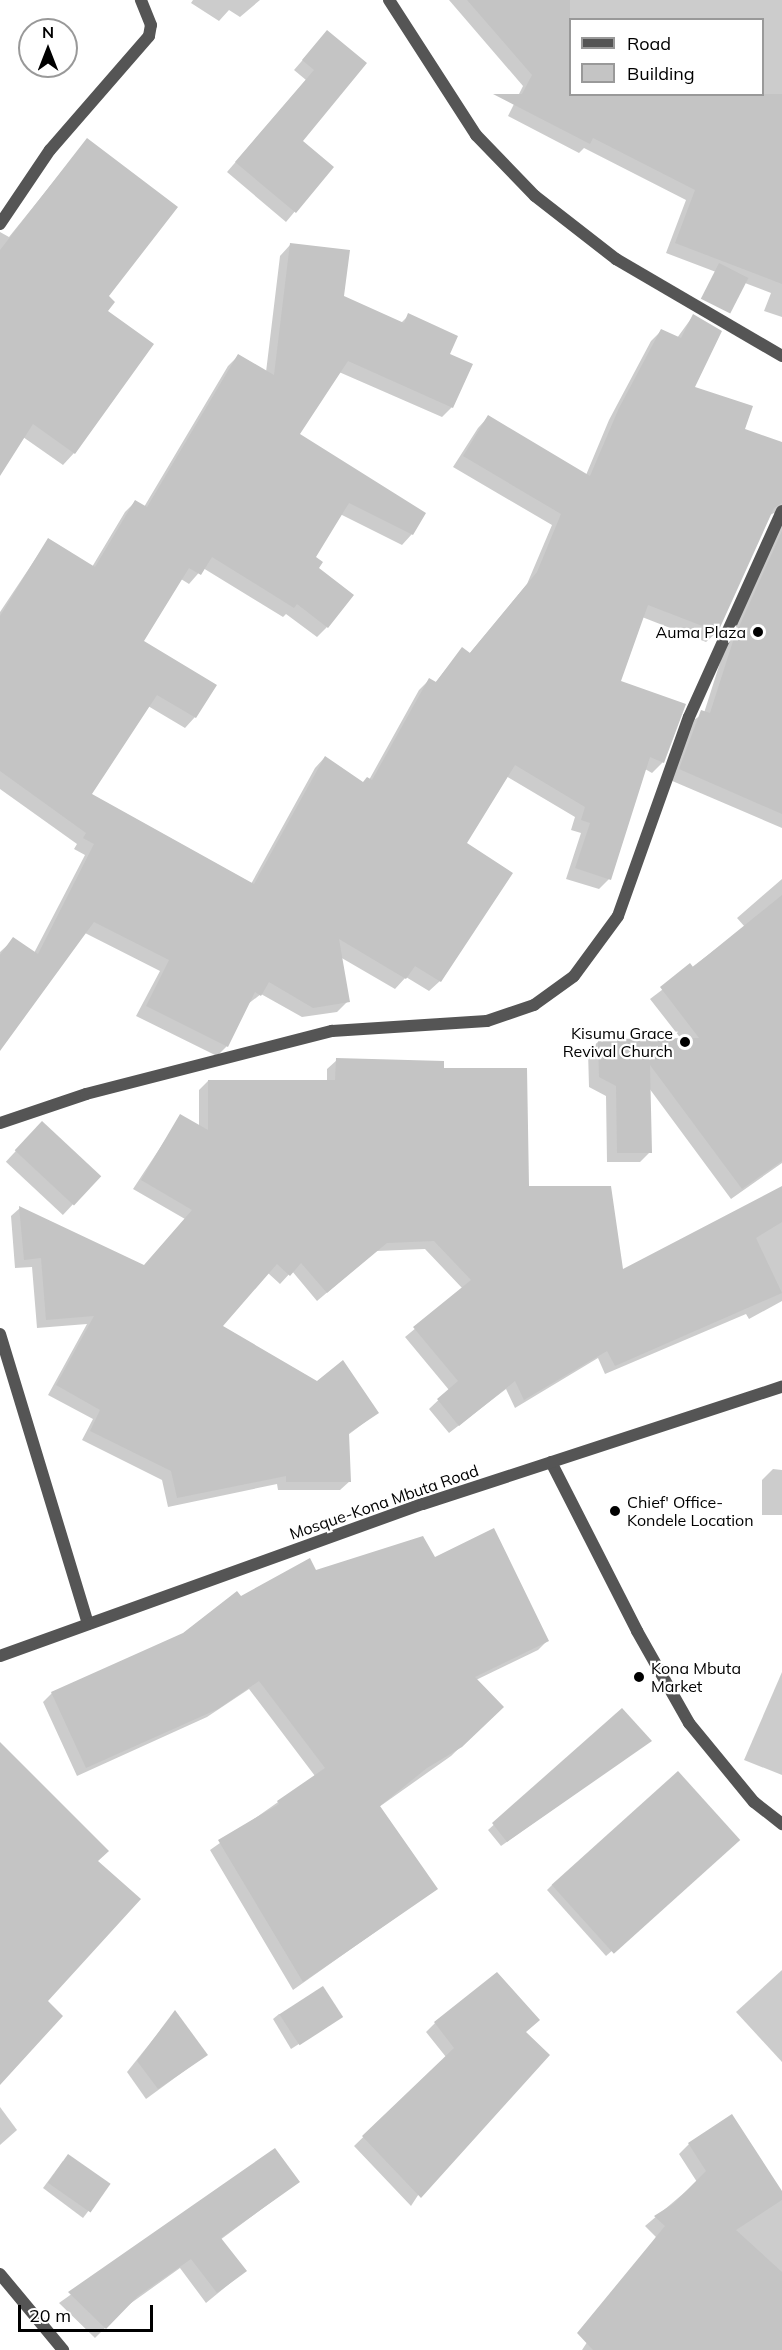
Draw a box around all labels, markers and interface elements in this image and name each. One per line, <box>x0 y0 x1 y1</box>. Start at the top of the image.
north arrow <box>18 18 78 78</box>
legend <box>569 18 764 96</box>
text: N <box>42 22 54 42</box>
text: Road <box>627 32 671 55</box>
text: Building <box>627 62 695 85</box>
place label: Auma Plaza <box>656 622 746 642</box>
marker: Auma Plaza <box>751 625 765 639</box>
place label: Kisumu Grace Revival Church <box>563 1023 673 1061</box>
marker: Kisumu Grace Revival Church <box>678 1035 692 1049</box>
street label: Mosque-Kona Mbuta Road <box>287 1461 481 1543</box>
place label: Chief' Office- Kondele Location <box>627 1492 754 1530</box>
marker: Chief' Office- Kondele Location <box>608 1504 622 1518</box>
place label: Kona Mbuta Market <box>651 1658 741 1696</box>
marker: Kona Mbuta Market <box>632 1670 646 1684</box>
scale bar <box>21 2293 156 2331</box>
text: 20 m <box>29 2304 71 2327</box>

